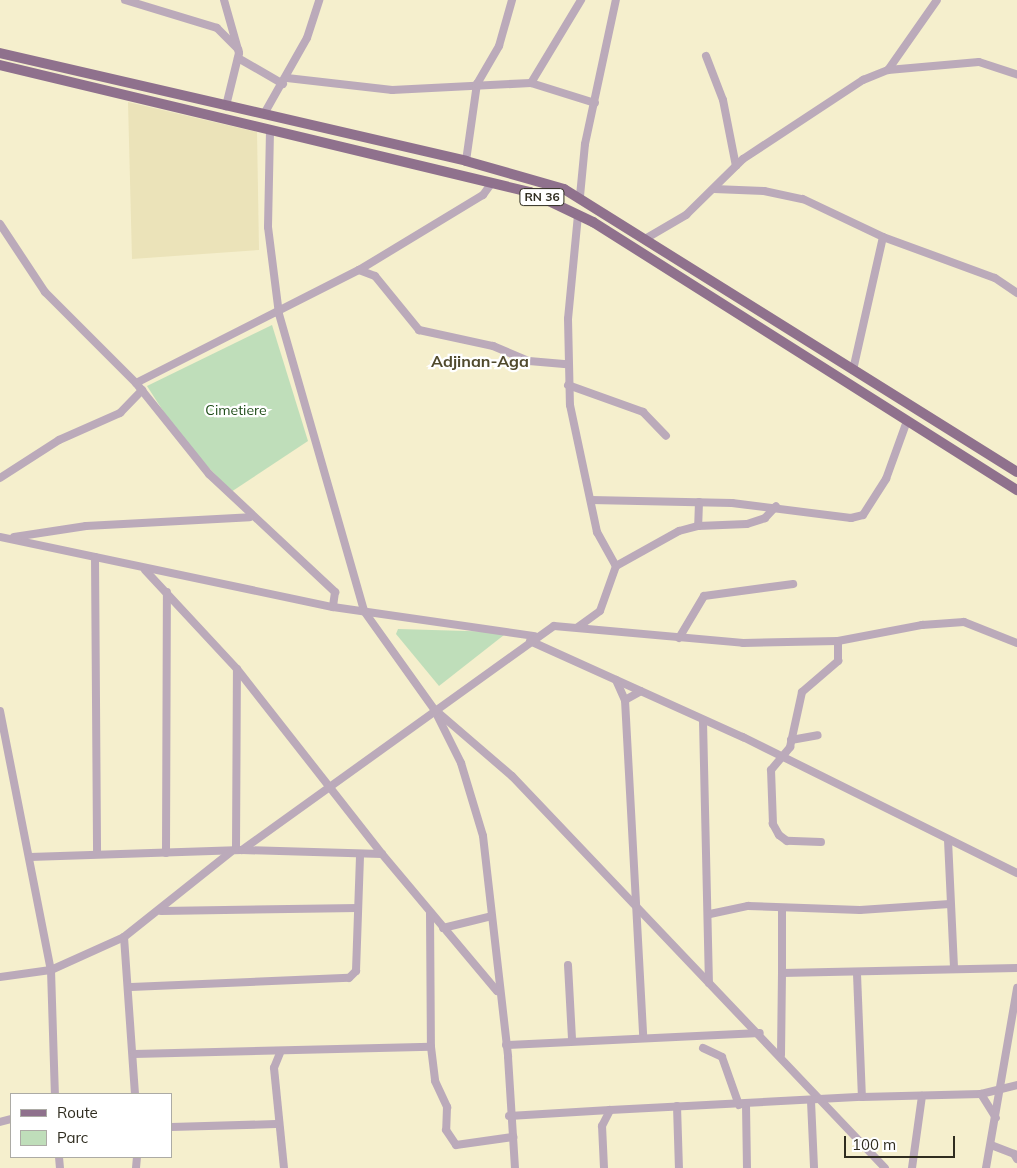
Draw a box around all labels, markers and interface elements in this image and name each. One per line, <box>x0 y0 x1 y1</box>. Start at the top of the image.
road number: RN 36 <box>518 188 566 206</box>
district label: Adjinan-Aga <box>431 351 529 371</box>
park label: Cimetiere <box>205 402 267 418</box>
legend <box>10 1093 172 1158</box>
text: Route <box>57 1103 98 1122</box>
scale bar <box>847 1126 958 1158</box>
text: Parc <box>57 1128 88 1147</box>
text: 100 m <box>852 1135 896 1154</box>

